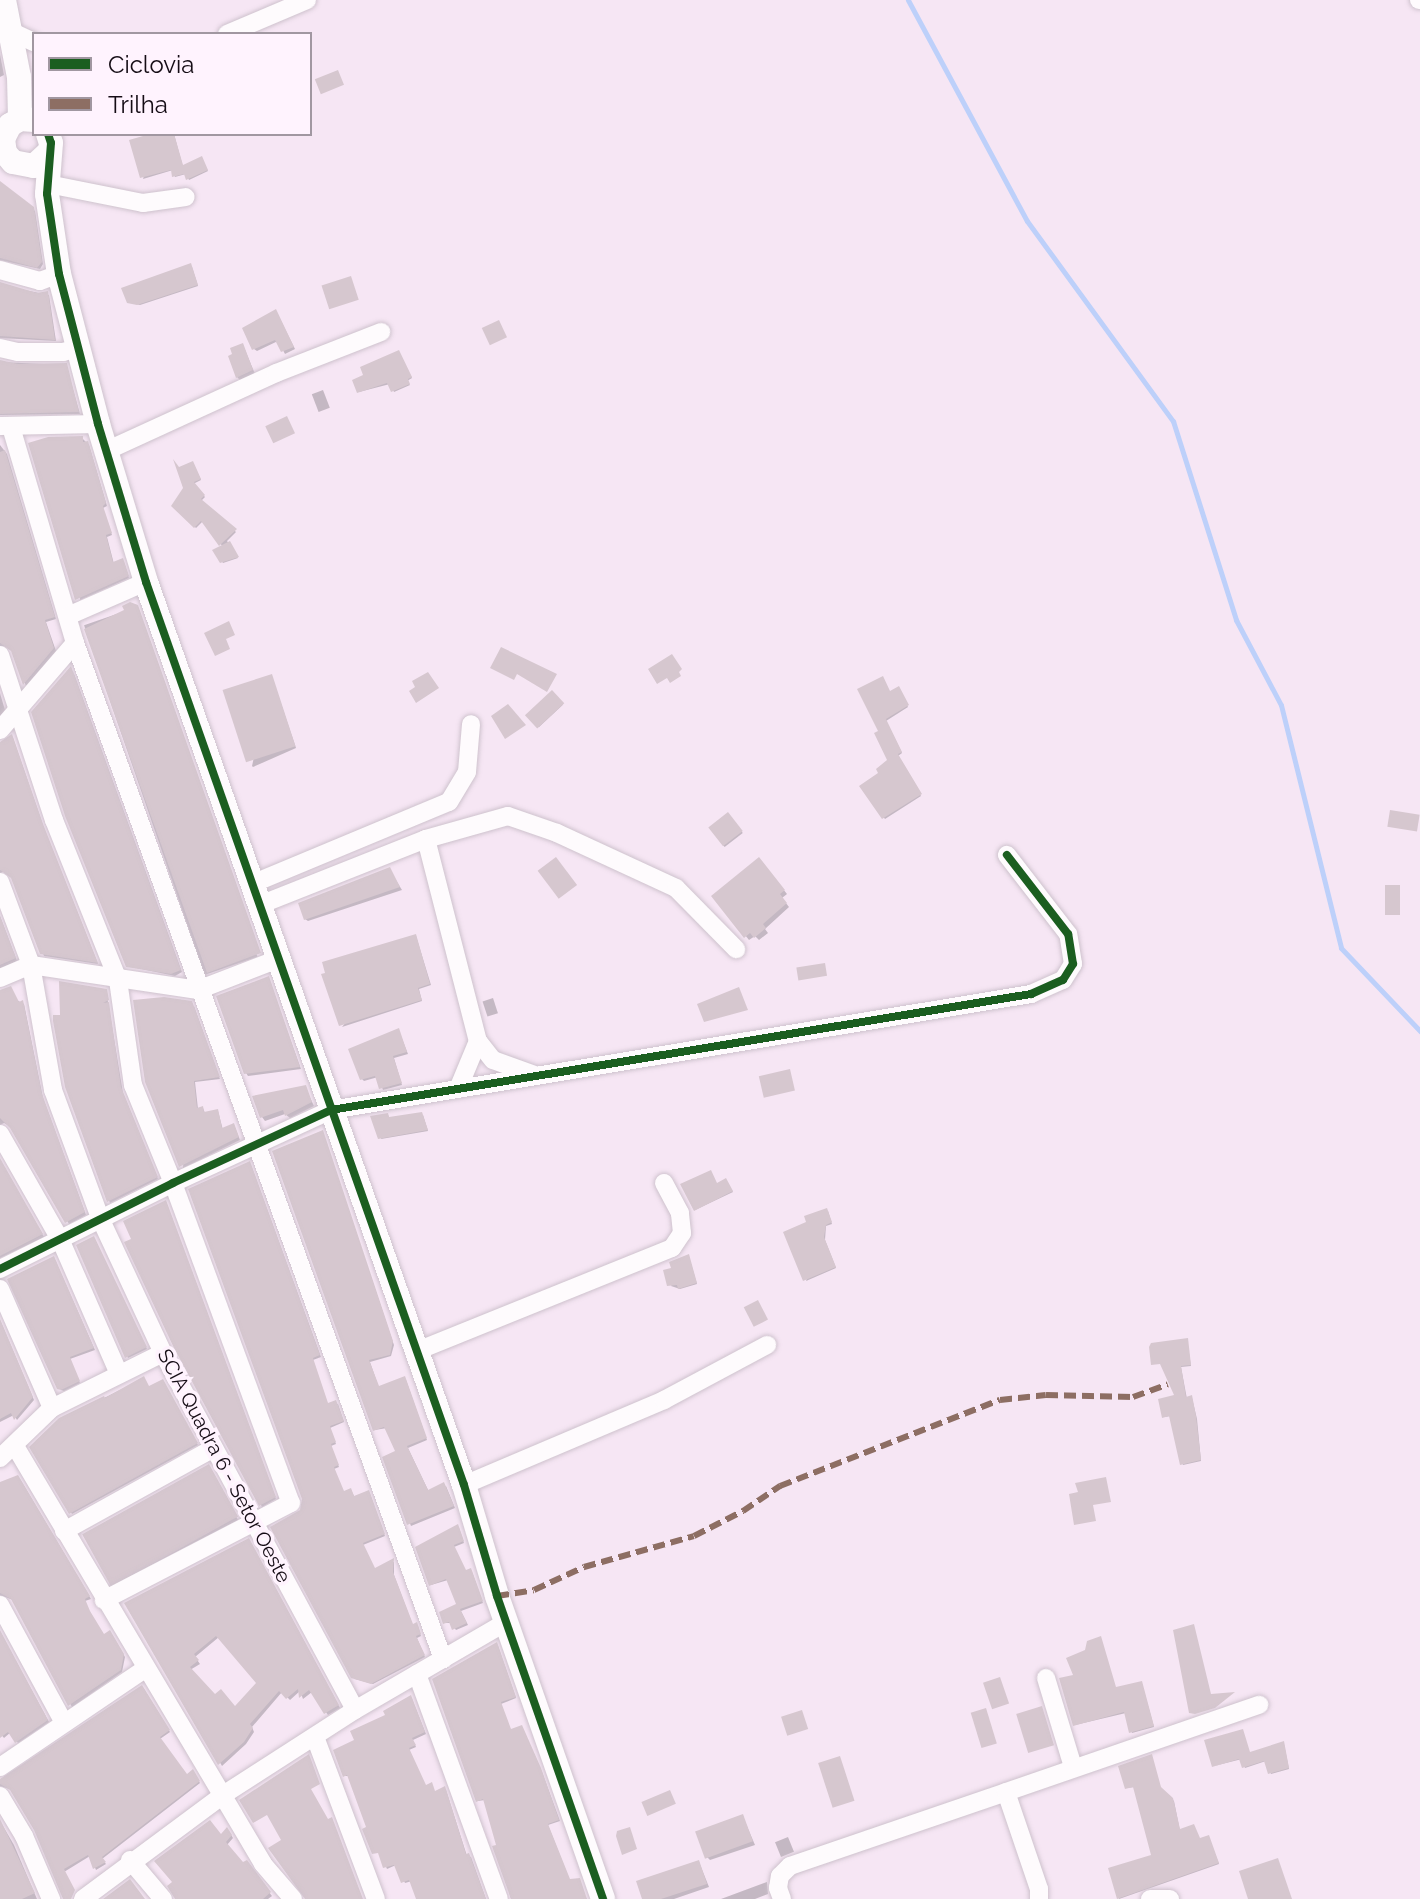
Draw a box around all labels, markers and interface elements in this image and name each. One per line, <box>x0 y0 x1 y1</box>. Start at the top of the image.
legend <box>32 32 312 136</box>
text: Ciclovia <box>108 50 194 79</box>
text: Trilha <box>108 90 168 119</box>
street label: SCIA Quadra 6 - Setor Oeste <box>152 1345 296 1587</box>

